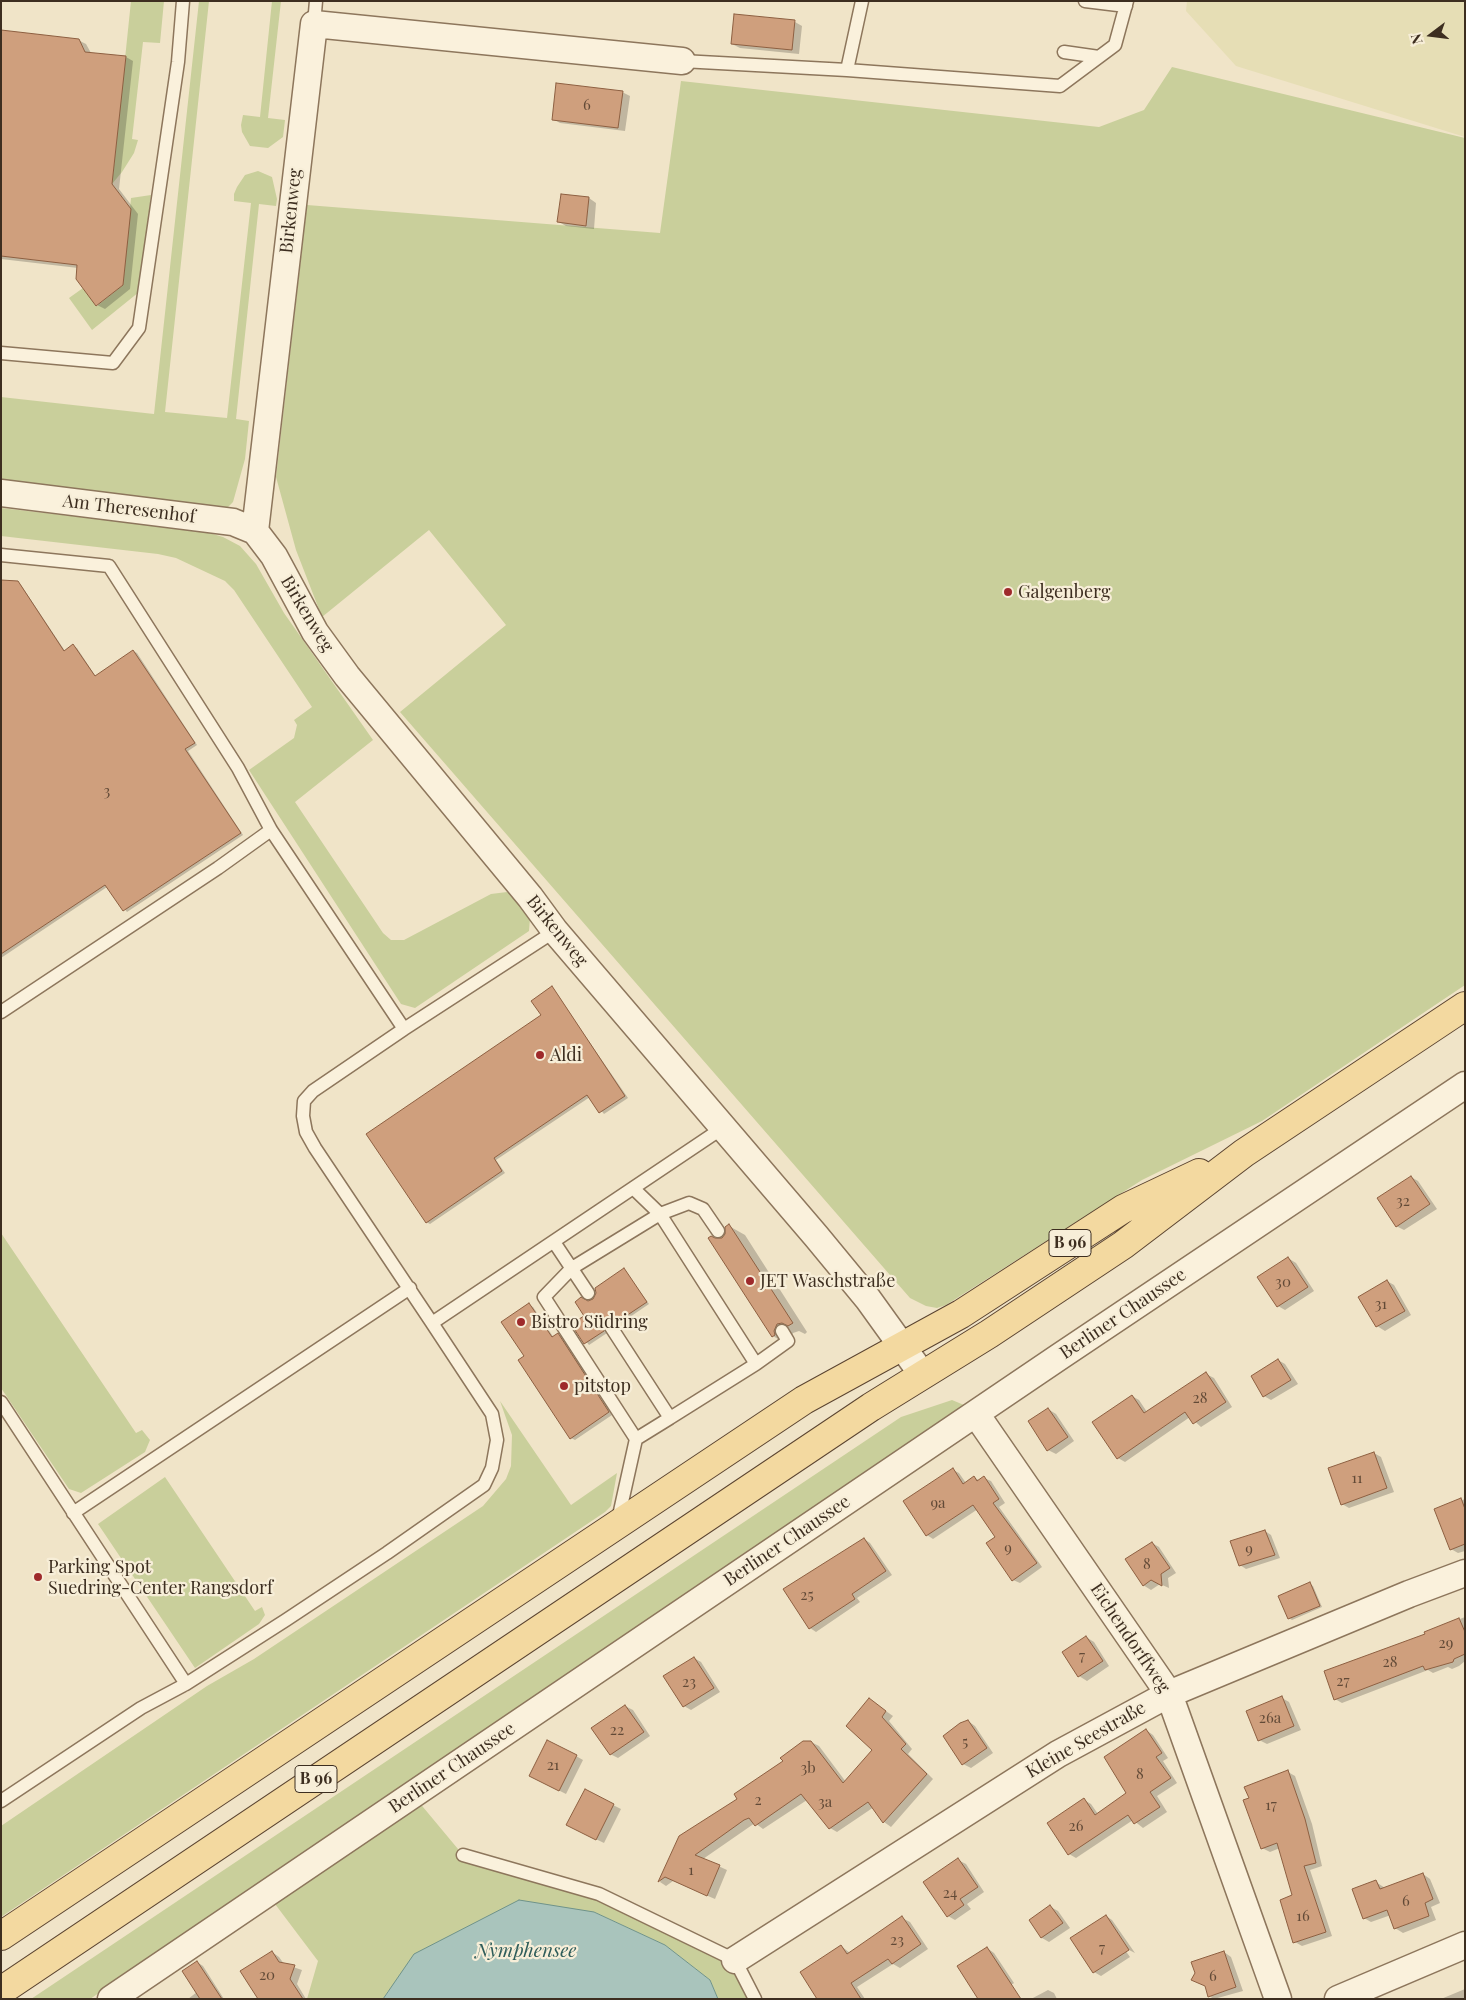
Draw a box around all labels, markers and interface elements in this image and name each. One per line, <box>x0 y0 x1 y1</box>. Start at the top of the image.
north arrow <box>1406 10 1456 60</box>
text: N <box>1406 32 1427 46</box>
house number: 6 <box>583 96 591 114</box>
street label: Birkenweg <box>276 167 306 255</box>
street label: Am Theresenhof <box>61 490 197 528</box>
street label: Birkenweg <box>276 572 338 656</box>
place label: Galgenberg <box>1018 581 1111 603</box>
marker: Galgenberg <box>1002 586 1014 598</box>
house number: 3 <box>104 782 110 800</box>
street label: Birkenweg <box>522 891 592 971</box>
place label: Aldi <box>550 1044 582 1066</box>
marker: Aldi <box>534 1049 546 1061</box>
house number: 32 <box>1396 1192 1410 1210</box>
road number: B 96 <box>1049 1230 1091 1256</box>
street label: Berliner Chaussee <box>1056 1264 1190 1364</box>
place label: JET Waschstraße <box>760 1270 895 1292</box>
house number: 30 <box>1275 1273 1291 1291</box>
marker: JET Waschstraße <box>744 1275 756 1287</box>
house number: 31 <box>1375 1295 1387 1313</box>
place label: Bistro Südring <box>531 1311 648 1333</box>
marker: Bistro Südring <box>515 1316 527 1328</box>
place label: pitstop <box>574 1375 631 1397</box>
marker: pitstop <box>558 1380 570 1392</box>
house number: 28 <box>1193 1389 1207 1407</box>
house number: 11 <box>1351 1469 1363 1487</box>
street label: Berliner Chaussee <box>720 1491 854 1591</box>
house number: 9a <box>930 1494 946 1512</box>
house number: 9 <box>1004 1539 1012 1557</box>
house number: 9 <box>1245 1540 1253 1558</box>
house number: 8 <box>1143 1555 1151 1573</box>
place label: Parking Spot Suedring-Center Rangsdorf <box>48 1556 273 1598</box>
marker: Parking Spot Suedring-Center Rangsdorf <box>32 1571 44 1583</box>
street label: Eichendorffweg <box>1085 1579 1175 1697</box>
house number: 25 <box>800 1586 814 1604</box>
house number: 29 <box>1439 1634 1453 1652</box>
house number: 7 <box>1079 1647 1085 1665</box>
house number: 28 <box>1383 1653 1397 1671</box>
house number: 27 <box>1336 1672 1350 1690</box>
house number: 23 <box>682 1673 696 1691</box>
street label: Kleine Seestraße <box>1022 1697 1150 1783</box>
house number: 26a <box>1259 1709 1281 1727</box>
street label: Berliner Chaussee <box>385 1718 519 1818</box>
house number: 22 <box>610 1721 624 1739</box>
house number: 5 <box>962 1733 968 1751</box>
house number: 21 <box>547 1756 559 1774</box>
house number: 3b <box>800 1759 816 1777</box>
house number: 8 <box>1136 1765 1144 1783</box>
road number: B 96 <box>295 1766 337 1792</box>
house number: 2 <box>754 1791 762 1809</box>
house number: 3a <box>818 1793 832 1811</box>
house number: 17 <box>1265 1796 1277 1814</box>
house number: 26 <box>1069 1817 1083 1835</box>
house number: 1 <box>688 1861 694 1879</box>
house number: 24 <box>943 1884 957 1902</box>
house number: 6 <box>1402 1892 1410 1910</box>
house number: 16 <box>1296 1907 1310 1925</box>
house number: 23 <box>890 1931 904 1949</box>
house number: 7 <box>1099 1939 1105 1957</box>
water label: Nymphensee <box>476 1940 576 1962</box>
house number: 20 <box>259 1966 275 1984</box>
house number: 6 <box>1209 1967 1217 1985</box>

